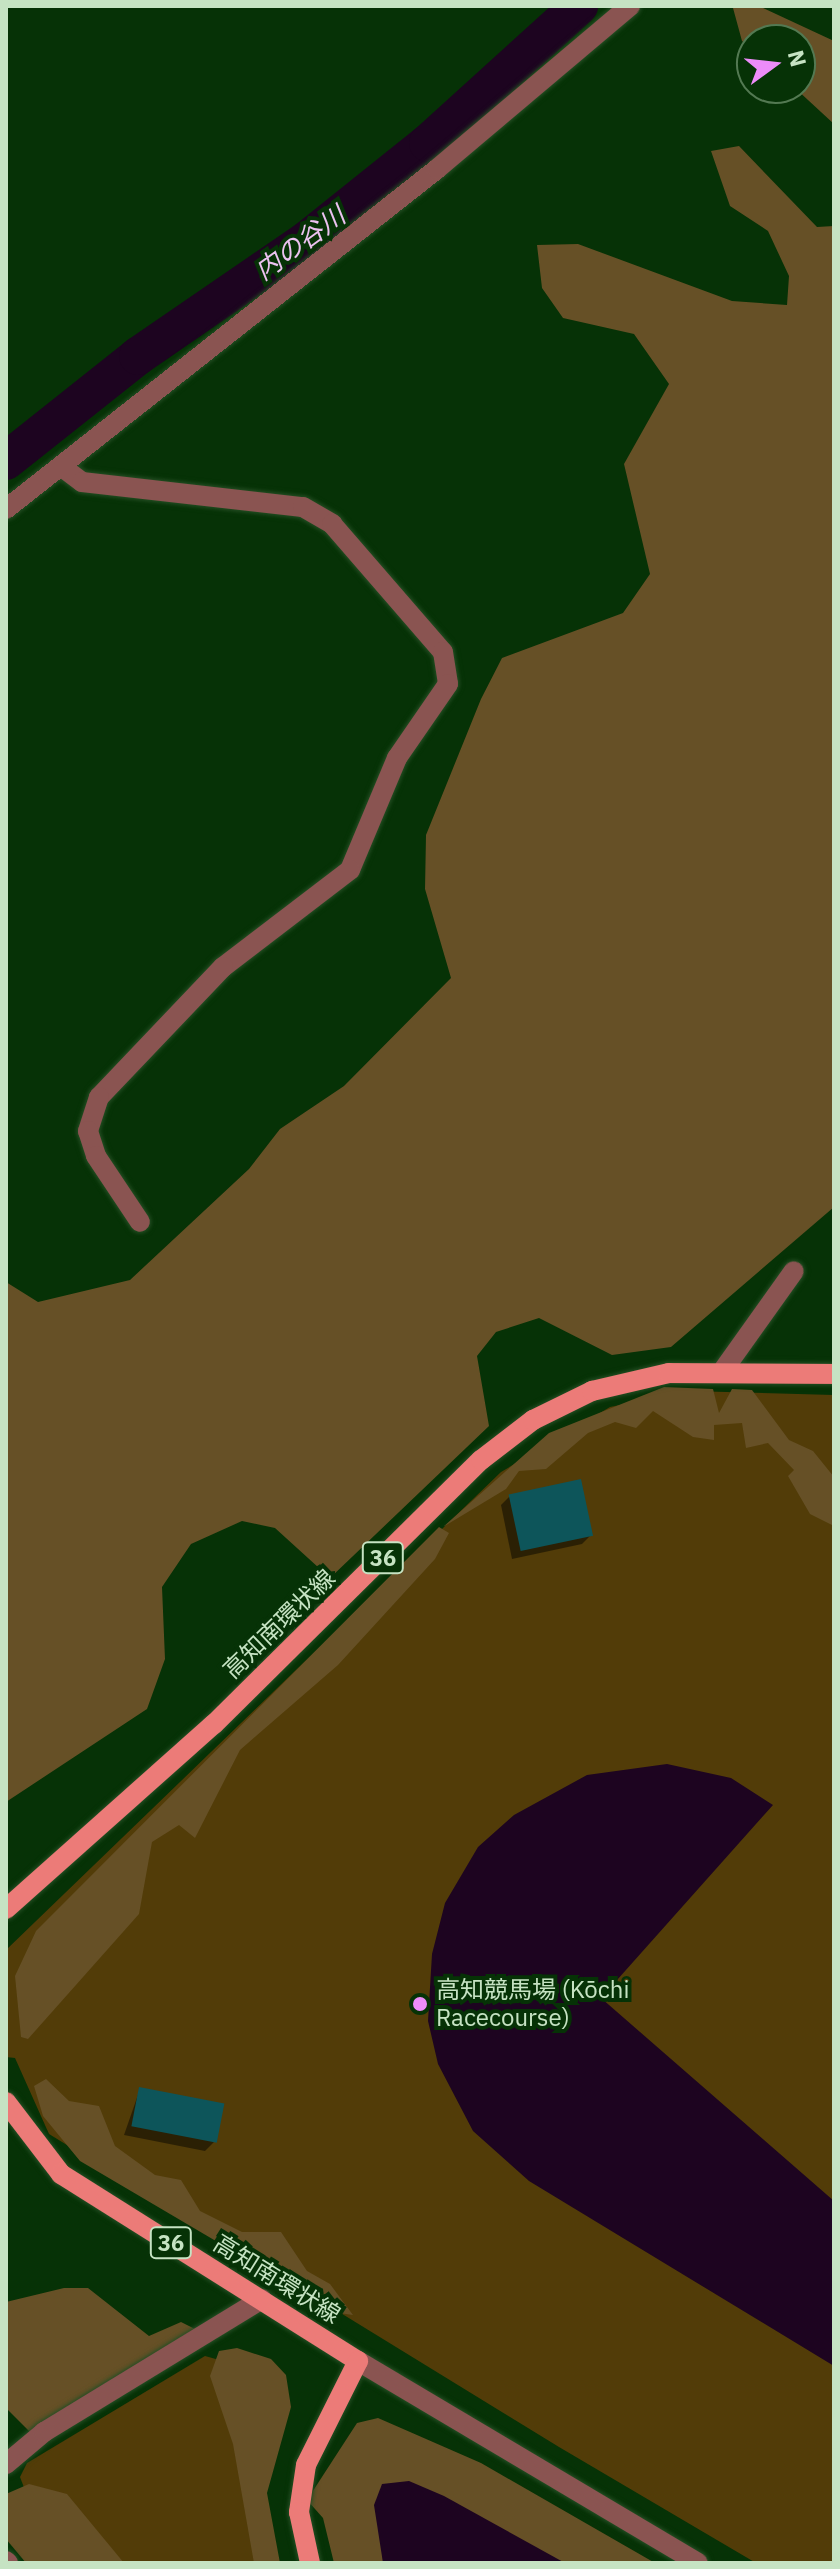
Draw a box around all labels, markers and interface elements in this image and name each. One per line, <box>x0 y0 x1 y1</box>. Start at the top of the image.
north arrow <box>736 24 816 104</box>
text: N <box>782 47 814 70</box>
water label: 内の谷川 <box>249 200 351 286</box>
road number: 36 <box>361 1540 405 1576</box>
street label: 高知南環状線 <box>217 1564 341 1684</box>
place label: 高知競馬場 (Kōchi Racecourse) <box>436 1976 629 2032</box>
marker: 高知競馬場 (Kōchi Racecourse) <box>411 1995 429 2013</box>
road number: 36 <box>149 2225 193 2261</box>
street label: 高知南環状線 <box>208 2229 346 2329</box>

